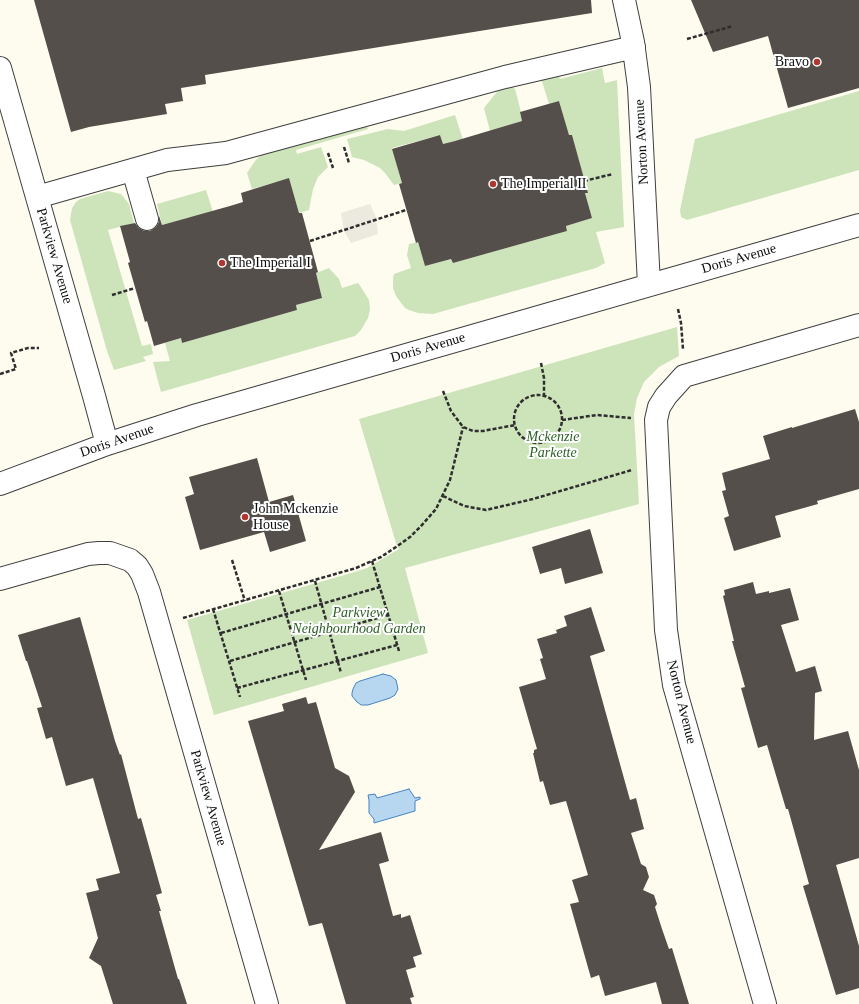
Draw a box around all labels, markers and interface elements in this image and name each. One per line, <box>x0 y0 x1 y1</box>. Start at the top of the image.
place label: Bravo <box>775 54 809 70</box>
marker: Bravo <box>812 57 822 67</box>
street label: Norton Avenue <box>631 99 653 185</box>
place label: The Imperial II <box>501 176 587 192</box>
marker: The Imperial II <box>488 179 498 189</box>
street label: Parkview Avenue <box>32 206 76 306</box>
street label: Doris Avenue <box>700 240 778 278</box>
place label: The Imperial I <box>230 255 311 271</box>
marker: The Imperial I <box>217 258 227 268</box>
street label: Doris Avenue <box>389 329 467 367</box>
street label: Doris Avenue <box>78 421 156 461</box>
park label: Mckenzie Parkette <box>527 429 579 462</box>
place label: John Mckenzie House <box>253 501 338 534</box>
marker: John Mckenzie House <box>240 512 250 522</box>
park label: Parkview Neighbourhood Garden <box>292 605 426 638</box>
street label: Norton Avenue <box>662 658 700 746</box>
street label: Parkview Avenue <box>186 748 230 848</box>

